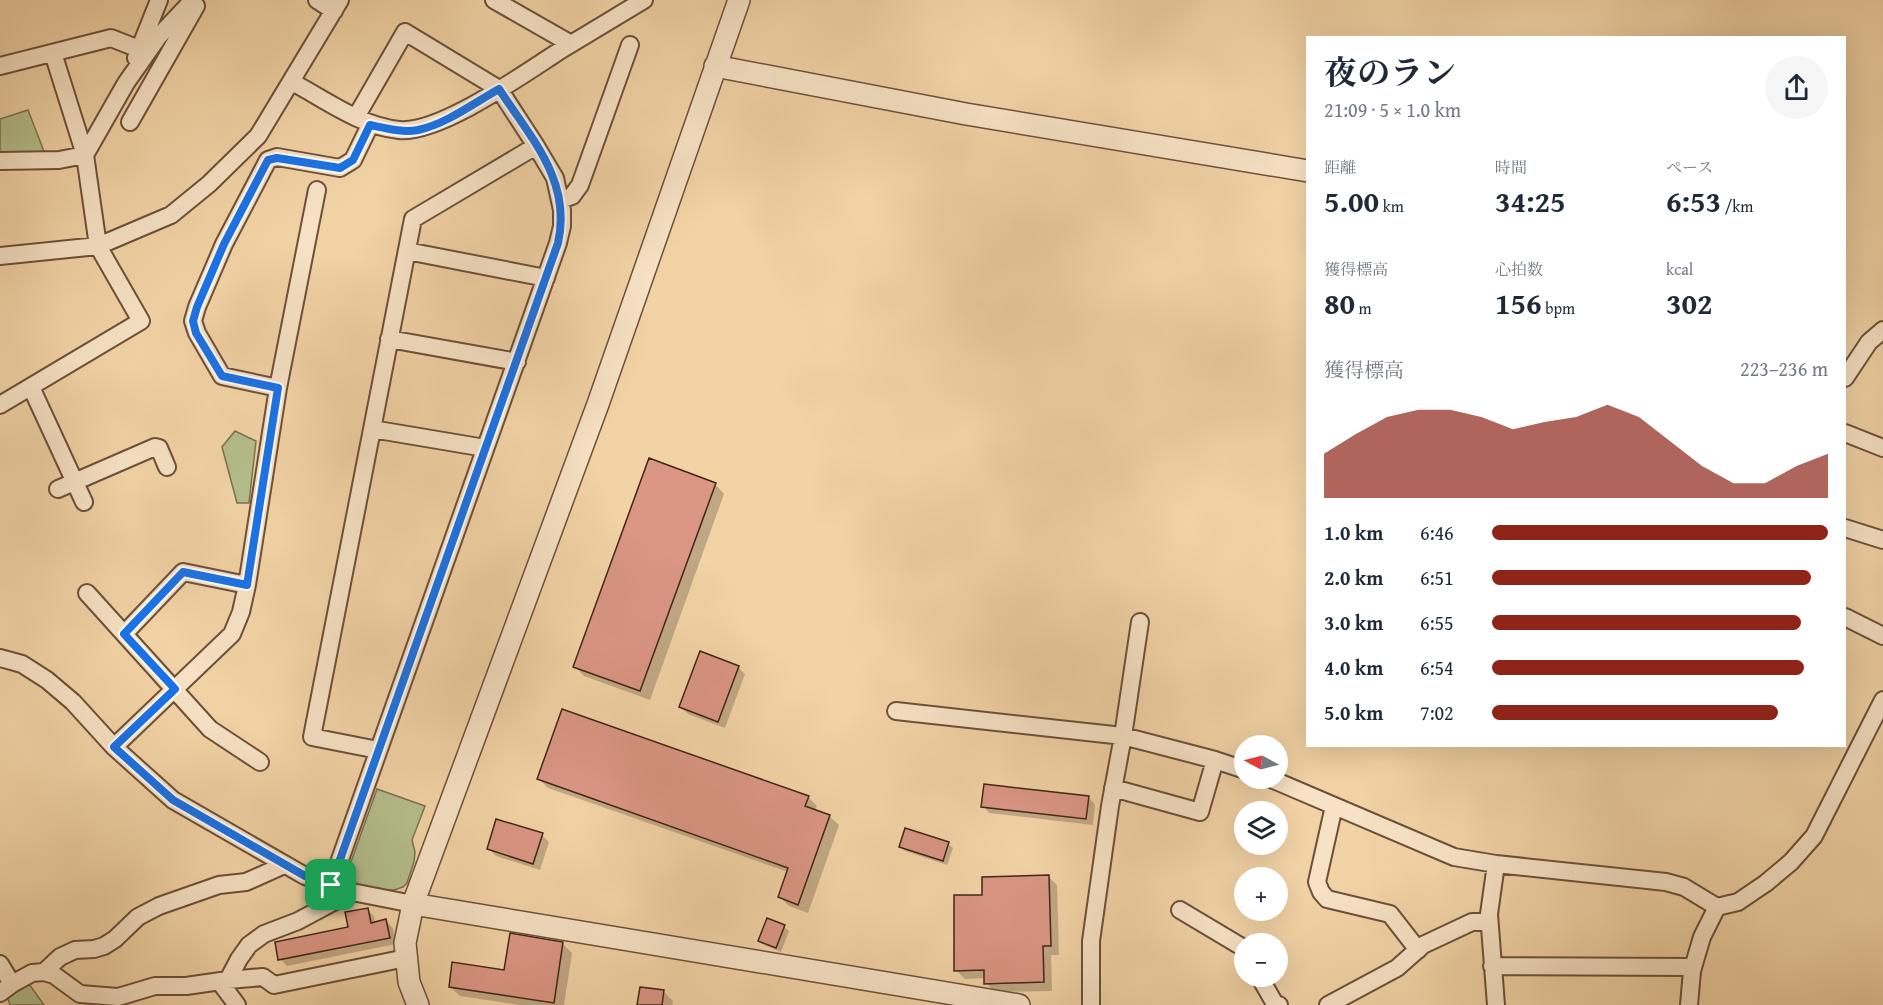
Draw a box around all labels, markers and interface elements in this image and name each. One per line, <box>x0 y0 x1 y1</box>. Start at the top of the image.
text: 夜のラン <box>1324 48 1456 96</box>
button: share <box>1765 56 1828 119</box>
text: 21:09 · 5 × 1.0 km <box>1324 95 1461 124</box>
text: 距離 <box>1324 155 1356 179</box>
text: 時間 <box>1495 155 1527 179</box>
text: ペース <box>1666 155 1713 179</box>
text: 5.00 <box>1324 179 1379 223</box>
text: 34:25 <box>1495 179 1566 223</box>
text: 6:53 <box>1666 179 1721 223</box>
text: km <box>1379 194 1404 218</box>
text: /km <box>1721 194 1753 218</box>
text: 獲得標高 <box>1324 257 1388 281</box>
text: 心拍数 <box>1495 257 1543 281</box>
text: kcal <box>1666 257 1693 281</box>
text: 80 <box>1324 281 1355 325</box>
text: 156 <box>1495 281 1542 325</box>
text: 302 <box>1666 281 1713 325</box>
text: m <box>1355 296 1372 320</box>
text: bpm <box>1542 296 1575 320</box>
text: 223–236 m <box>1740 354 1828 383</box>
text: 獲得標高 <box>1324 355 1404 384</box>
text: 1.0 km <box>1324 518 1383 547</box>
text: 6:46 <box>1420 518 1454 547</box>
text: 2.0 km <box>1324 563 1383 592</box>
text: 6:51 <box>1420 563 1454 592</box>
text: 3.0 km <box>1324 608 1383 637</box>
text: 6:55 <box>1420 608 1454 637</box>
text: 4.0 km <box>1324 653 1383 682</box>
text: 6:54 <box>1420 653 1454 682</box>
text: 5.0 km <box>1324 698 1383 727</box>
text: 7:02 <box>1420 698 1454 727</box>
north arrow <box>1234 735 1288 789</box>
map controls <box>1234 735 1288 987</box>
button: layers <box>1234 801 1288 855</box>
pin <box>305 859 356 910</box>
button: + <box>1234 867 1288 921</box>
icon: arrive <box>314 868 347 901</box>
button: − <box>1234 933 1288 987</box>

